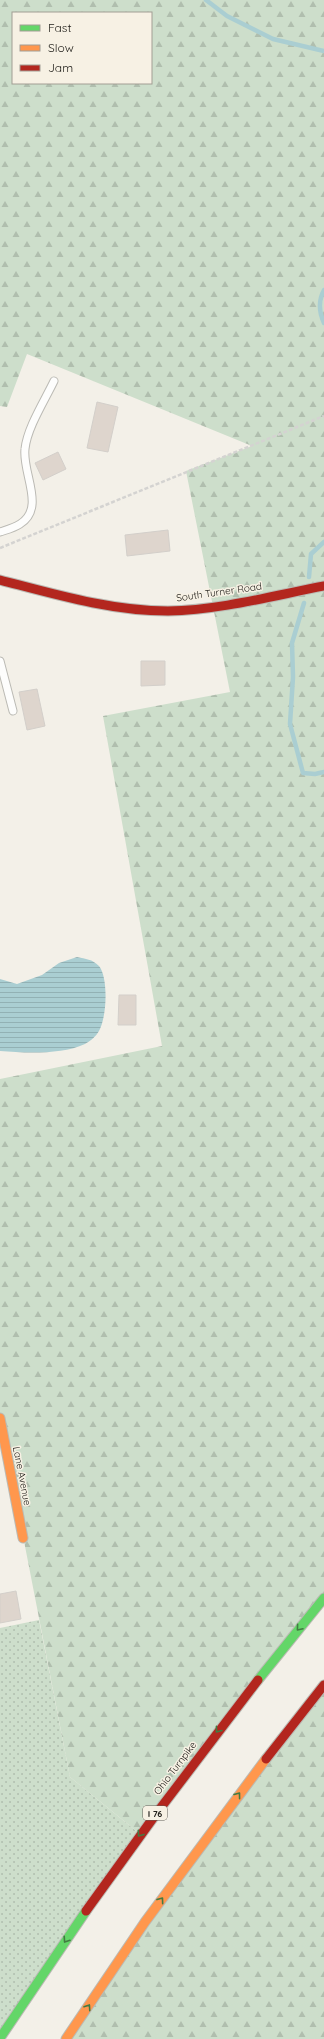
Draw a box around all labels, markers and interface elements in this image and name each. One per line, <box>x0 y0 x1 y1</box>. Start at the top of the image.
legend <box>12 12 152 84</box>
text: Fast <box>48 20 72 35</box>
text: Slow <box>48 40 74 55</box>
text: Jam <box>48 60 73 75</box>
street label: South Turner Road <box>175 580 263 604</box>
street label: Lane Avenue <box>10 1445 34 1507</box>
one-way arrow <box>297 1624 304 1631</box>
one-way arrow <box>216 1725 223 1732</box>
street label: Ohio Turnpike <box>151 1738 199 1797</box>
one-way arrow <box>233 1792 240 1799</box>
road number: I 76 <box>143 1806 167 1820</box>
one-way arrow <box>137 1830 145 1837</box>
one-way arrow <box>156 1897 163 1904</box>
one-way arrow <box>63 1936 70 1943</box>
one-way arrow <box>83 2004 91 2011</box>

